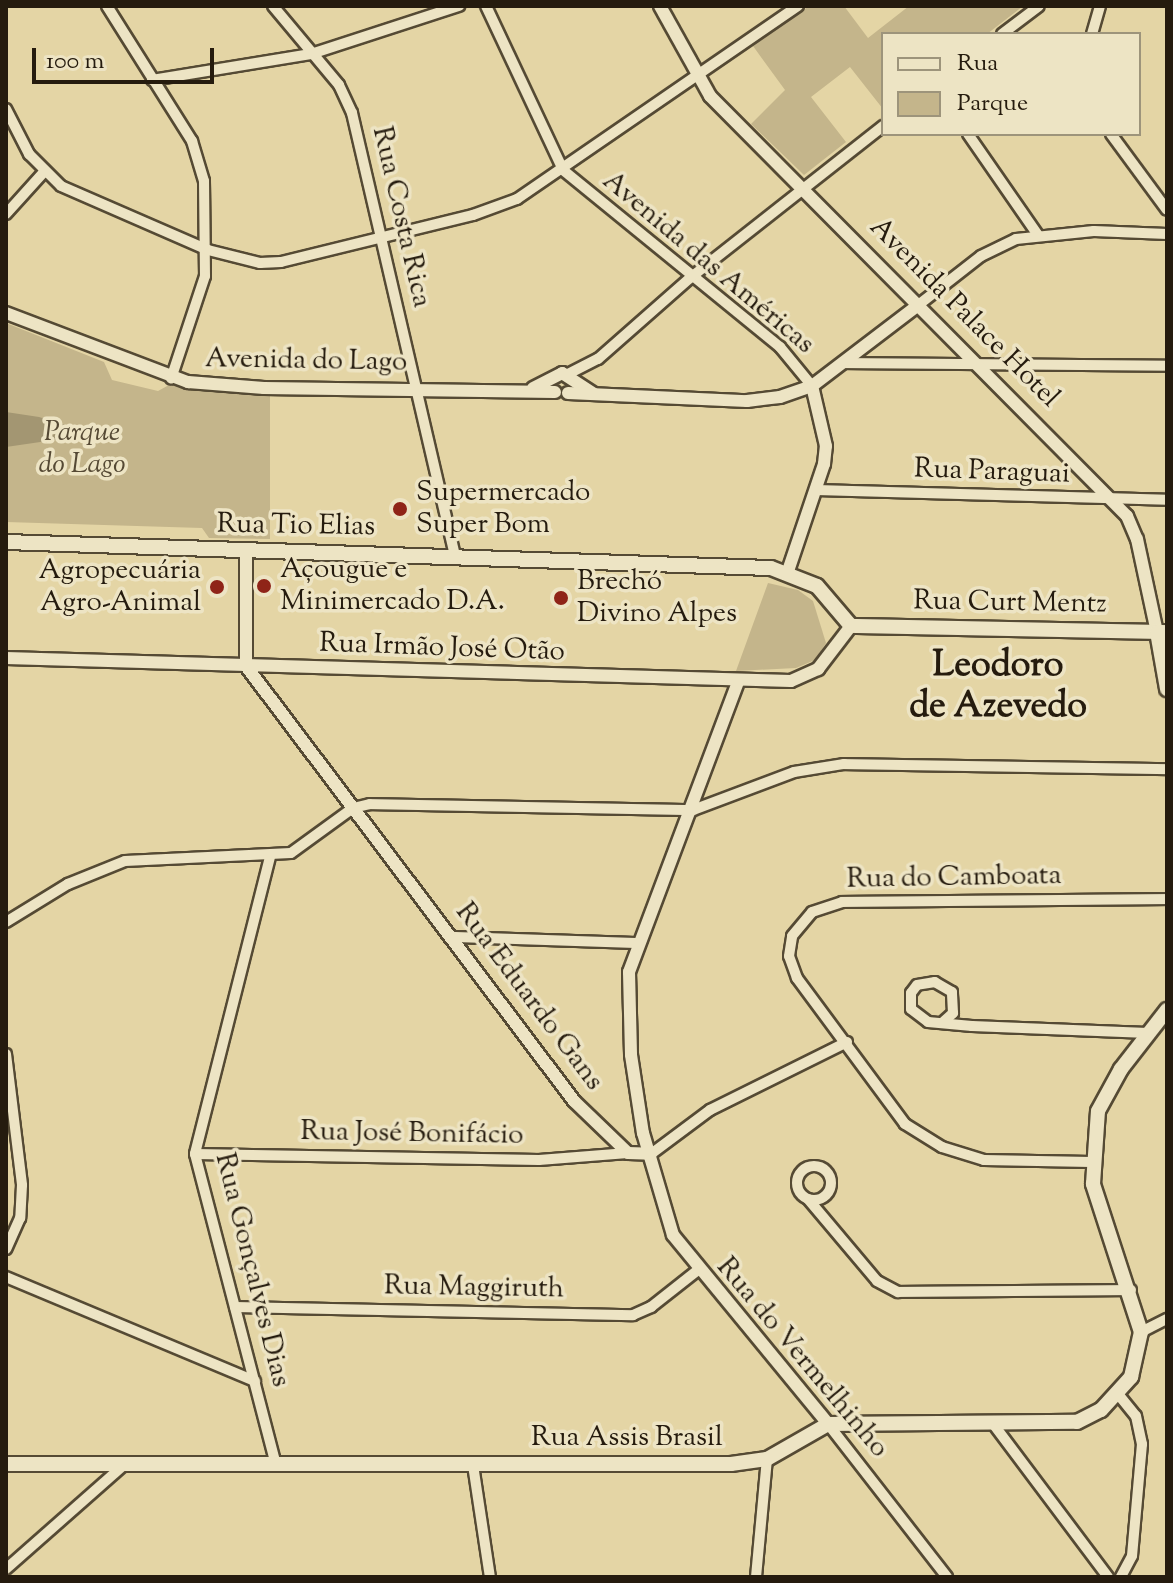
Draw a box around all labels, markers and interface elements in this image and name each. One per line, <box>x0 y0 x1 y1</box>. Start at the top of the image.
scale bar <box>36 32 218 82</box>
legend <box>881 32 1141 136</box>
text: 100 m <box>46 45 104 79</box>
text: Rua <box>957 47 998 81</box>
text: Parque <box>957 87 1028 121</box>
street label: Rua Costa Rica <box>364 123 438 311</box>
street label: Avenida das Américas <box>595 165 821 361</box>
street label: Avenida Palace Hotel <box>862 211 1066 415</box>
street label: Avenida do Lago <box>205 342 407 380</box>
park label: Parque do Lago <box>39 416 125 482</box>
street label: Rua Paraguai <box>914 452 1070 492</box>
place label: Supermercado Super Bom <box>416 476 590 542</box>
marker: Supermercado Super Bom <box>391 500 409 518</box>
street label: Rua Tio Elias <box>217 508 375 544</box>
place label: Açougue e Minimercado D.A. <box>280 553 505 619</box>
place label: Agropecuária Agro-Animal <box>38 554 201 620</box>
place label: Brechó Divino Alpes <box>577 565 737 631</box>
marker: Açougue e Minimercado D.A. <box>255 577 273 595</box>
marker: Agropecuária Agro-Animal <box>208 578 226 596</box>
street label: Rua Curt Mentz <box>913 585 1107 621</box>
marker: Brechó Divino Alpes <box>552 589 570 607</box>
street label: Rua Irmão José Otão <box>319 627 565 669</box>
district label: Leodoro de Azevedo <box>909 644 1087 729</box>
street label: Rua do Camboata <box>846 859 1062 897</box>
street label: Rua Eduardo Gans <box>448 897 610 1097</box>
street label: Rua José Bonifácio <box>300 1115 524 1153</box>
street label: Rua Gonçalves Dias <box>207 1150 297 1390</box>
street label: Rua do Vermelhinho <box>709 1251 895 1465</box>
street label: Rua Maggiruth <box>384 1270 564 1306</box>
street label: Rua Assis Brasil <box>531 1421 723 1455</box>

